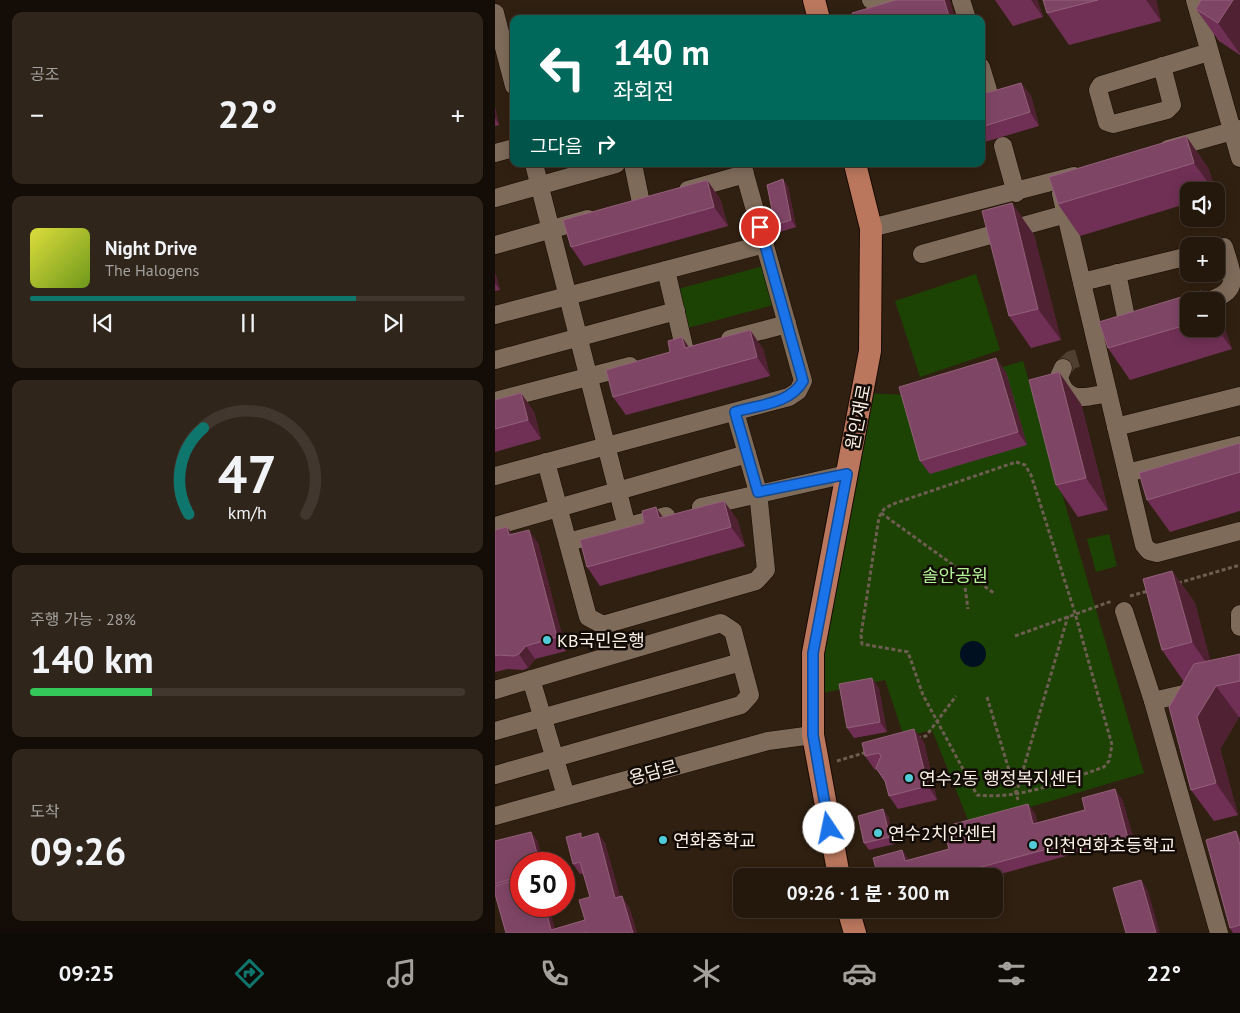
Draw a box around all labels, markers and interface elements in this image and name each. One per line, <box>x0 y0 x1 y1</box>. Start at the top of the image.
text: 140 m <box>613 29 710 75</box>
icon: left <box>530 35 595 100</box>
text: 공조 <box>30 64 59 84</box>
text: 좌회전 <box>613 77 674 105</box>
text: 22° <box>218 89 277 138</box>
text: − <box>30 96 44 133</box>
text: + <box>451 96 465 133</box>
icon: right <box>592 130 620 158</box>
text: 그다음 <box>530 134 582 158</box>
map controls <box>1180 182 1225 337</box>
button: sound <box>1180 182 1225 227</box>
pin <box>739 206 781 248</box>
icon: arrive <box>746 213 774 241</box>
text: Night Drive <box>105 236 197 260</box>
button: + <box>1180 237 1225 282</box>
text: The Halogens <box>105 260 199 280</box>
button: − <box>1180 292 1225 337</box>
icon: previous <box>89 309 117 337</box>
icon: pause <box>234 309 262 337</box>
icon: next <box>379 309 407 337</box>
street label: 원인재로 <box>840 382 876 452</box>
text: 47 <box>218 440 277 507</box>
text: km/h <box>228 501 267 524</box>
park label: 솔안공원 <box>922 564 988 587</box>
text: 주행 가능 · 28% <box>30 609 136 629</box>
place label: KB국민은행 <box>557 629 645 652</box>
text: 140 km <box>30 634 154 683</box>
marker: KB국민은행 <box>541 634 553 646</box>
street label: 용담로 <box>626 754 680 790</box>
place label: 연수2동 행정복지센터 <box>919 767 1083 790</box>
marker: 연수2동 행정복지센터 <box>903 772 915 784</box>
text: 도착 <box>30 801 59 821</box>
position arrow <box>802 801 854 853</box>
place label: 연수2치안센터 <box>888 822 997 845</box>
text: 09:26 <box>30 826 126 875</box>
marker: 연수2치안센터 <box>872 827 884 839</box>
place label: 연화중학교 <box>673 829 756 852</box>
marker: 연화중학교 <box>657 834 669 846</box>
place label: 인천연화초등학교 <box>1043 834 1175 857</box>
marker: 인천연화초등학교 <box>1027 839 1039 851</box>
speed limit sign: 50 <box>510 852 575 917</box>
text: 09:26 · 1 분 · 300 m <box>787 881 949 905</box>
icon: directions <box>232 956 267 991</box>
icon: music <box>384 956 419 991</box>
icon: phone <box>537 956 572 991</box>
icon: climate <box>689 956 724 991</box>
icon: car <box>842 956 877 991</box>
icon: filters <box>994 956 1029 991</box>
text: 09:25 <box>59 959 115 987</box>
text: 22° <box>1147 959 1181 987</box>

